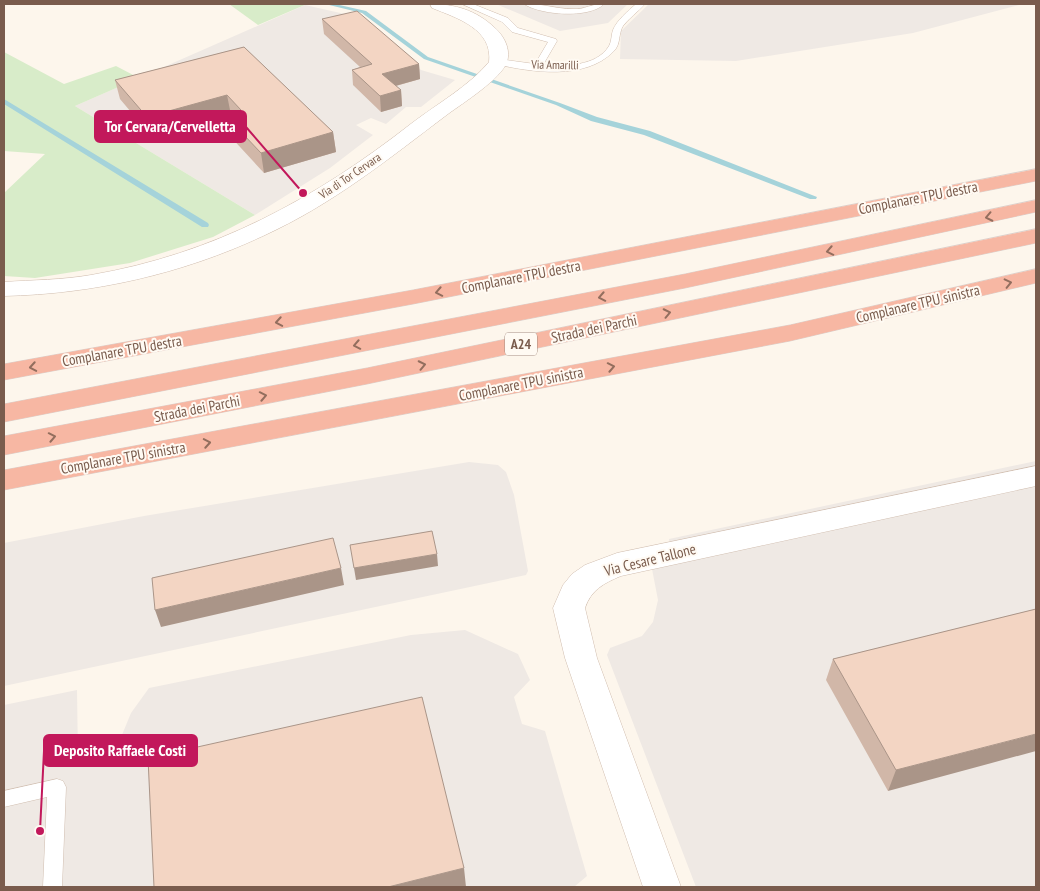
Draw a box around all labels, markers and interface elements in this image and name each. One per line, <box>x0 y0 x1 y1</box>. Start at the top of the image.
street label: Via Amarilli <box>530 57 579 72</box>
callout: Tor Cervara/Cervelletta <box>95 111 246 142</box>
text: Tor Cervara/Cervelletta <box>104 116 236 136</box>
street label: Via di Tor Cervara <box>315 149 384 202</box>
street label: Complanare TPU destra <box>857 177 979 218</box>
one-way arrow <box>984 211 993 222</box>
one-way arrow <box>825 246 834 256</box>
street label: Complanare TPU destra <box>460 256 582 297</box>
one-way arrow <box>1004 278 1013 289</box>
street label: Complanare TPU sinistra <box>854 280 982 327</box>
one-way arrow <box>435 287 443 297</box>
one-way arrow <box>597 291 606 302</box>
one-way arrow <box>662 309 671 319</box>
street label: Strada dei Parchi <box>549 310 638 347</box>
one-way arrow <box>275 316 284 327</box>
street label: Complanare TPU destra <box>61 331 183 370</box>
road number: A24 <box>505 332 537 356</box>
one-way arrow <box>352 339 361 350</box>
one-way arrow <box>418 360 427 370</box>
one-way arrow <box>29 361 38 371</box>
street label: Complanare TPU sinistra <box>457 362 585 405</box>
one-way arrow <box>607 362 616 373</box>
street label: Strada dei Parchi <box>152 391 241 426</box>
one-way arrow <box>258 392 267 402</box>
one-way arrow <box>47 432 56 442</box>
street label: Complanare TPU sinistra <box>59 437 187 478</box>
one-way arrow <box>202 438 211 449</box>
street label: Via Cesare Tallone <box>601 539 698 580</box>
callout: Deposito Raffaele Costi <box>44 735 197 766</box>
text: Deposito Raffaele Costi <box>54 740 187 760</box>

